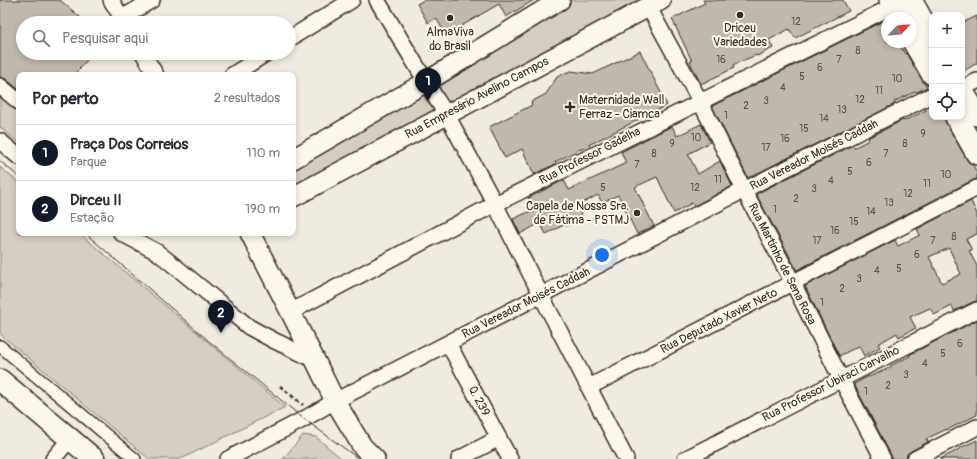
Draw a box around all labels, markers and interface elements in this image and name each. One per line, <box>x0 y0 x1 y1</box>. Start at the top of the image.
marker: Driceu Variedades <box>735 10 745 20</box>
north arrow <box>881 12 917 48</box>
map controls <box>929 12 965 120</box>
button: + <box>929 12 965 48</box>
marker: AlmaViva do Brasil <box>445 13 455 23</box>
search box <box>16 16 296 60</box>
house number: 12 <box>791 16 801 28</box>
place label: Driceu Variedades <box>713 21 768 50</box>
place label: AlmaViva do Brasil <box>426 25 474 54</box>
icon: search <box>30 27 52 49</box>
text: Pesquisar aqui <box>62 29 148 48</box>
house number: 8 <box>855 45 861 57</box>
button: − <box>929 48 965 84</box>
street label: Rua Empresário Avelino Campos <box>403 53 552 142</box>
house number: 16 <box>716 54 726 66</box>
house number: 7 <box>836 54 842 66</box>
house number: 6 <box>817 62 823 74</box>
pin: 1 <box>415 68 441 101</box>
house number: 5 <box>799 71 805 83</box>
house number: 10 <box>892 73 903 85</box>
house number: 4 <box>780 82 786 94</box>
button: locate <box>929 84 965 120</box>
house number: 11 <box>875 85 883 97</box>
text: Por perto <box>32 88 99 109</box>
text: 2 resultados <box>214 90 280 106</box>
place label: Maternidade Wall Ferraz - Ciamca <box>579 93 664 122</box>
house number: 12 <box>855 94 865 106</box>
house number: 3 <box>763 95 769 107</box>
house number: 2 <box>743 100 749 112</box>
marker: Maternidade Wall Ferraz - Ciamca <box>564 101 576 113</box>
house number: 13 <box>837 104 847 116</box>
house number: 1 <box>724 110 728 122</box>
house number: 14 <box>819 113 829 125</box>
street label: Rua Vereador Moisés Caddah <box>747 116 881 194</box>
house number: 15 <box>799 123 809 135</box>
street label: Rua Professor Gadelha <box>537 124 644 188</box>
house number: 9 <box>920 128 926 140</box>
house number: 10 <box>691 132 702 144</box>
house number: 16 <box>780 133 790 145</box>
text: Praça Dos Correios <box>70 135 188 154</box>
house number: 9 <box>669 138 675 150</box>
house number: 8 <box>902 138 908 150</box>
house number: 17 <box>761 142 771 154</box>
text: 1 <box>42 145 48 161</box>
text: 110 m <box>247 145 280 161</box>
house number: 8 <box>651 148 657 160</box>
house number: 7 <box>883 148 889 160</box>
text: Parque <box>70 154 106 170</box>
house number: 6 <box>866 157 872 169</box>
house number: 7 <box>634 159 640 171</box>
house number: 5 <box>847 166 853 178</box>
house number: 10 <box>941 169 952 181</box>
house number: 11 <box>714 174 722 186</box>
house number: 4 <box>828 175 834 187</box>
house number: 11 <box>923 178 931 190</box>
house number: 5 <box>600 182 606 194</box>
house number: 12 <box>690 182 700 194</box>
house number: 3 <box>811 183 817 195</box>
house number: 12 <box>903 188 913 200</box>
text: Dirceu II <box>70 191 122 210</box>
house number: 2 <box>793 193 799 205</box>
house number: 13 <box>884 197 894 209</box>
place label: Capela de Nossa Sra. de Fátima - PSTMJ <box>526 199 629 228</box>
text: 2 <box>41 201 49 217</box>
text: 190 m <box>245 201 280 217</box>
street label: Rua Martinho de Sena Rosa <box>745 201 819 328</box>
house number: 1 <box>773 204 777 216</box>
house number: 14 <box>866 206 876 218</box>
marker: Capela de Nossa Sra. de Fátima - PSTMJ <box>632 208 642 218</box>
text: Estação <box>70 210 114 226</box>
house number: 15 <box>849 216 859 228</box>
house number: 16 <box>830 225 840 237</box>
house number: 8 <box>951 231 957 243</box>
house number: 17 <box>812 235 822 247</box>
house number: 7 <box>930 235 936 247</box>
your location <box>592 245 612 265</box>
house number: 6 <box>914 249 920 261</box>
house number: 5 <box>896 263 902 275</box>
street label: Rua Vereador Moisés Caddah <box>459 264 593 342</box>
house number: 4 <box>874 265 880 277</box>
house number: 3 <box>856 273 862 285</box>
house number: 2 <box>839 283 845 295</box>
street label: Rua Deputado Xavier Neto <box>658 285 781 357</box>
house number: 1 <box>820 297 824 309</box>
pin: 2 <box>208 300 234 333</box>
house number: 6 <box>957 338 963 350</box>
street label: Rua Professor Ubiraci Carvalho <box>760 343 903 425</box>
house number: 5 <box>940 348 946 360</box>
house number: 4 <box>922 358 928 370</box>
house number: 3 <box>903 369 909 381</box>
house number: 2 <box>885 380 891 392</box>
street label: Q. 239 <box>465 383 493 419</box>
house number: 1 <box>864 386 868 398</box>

